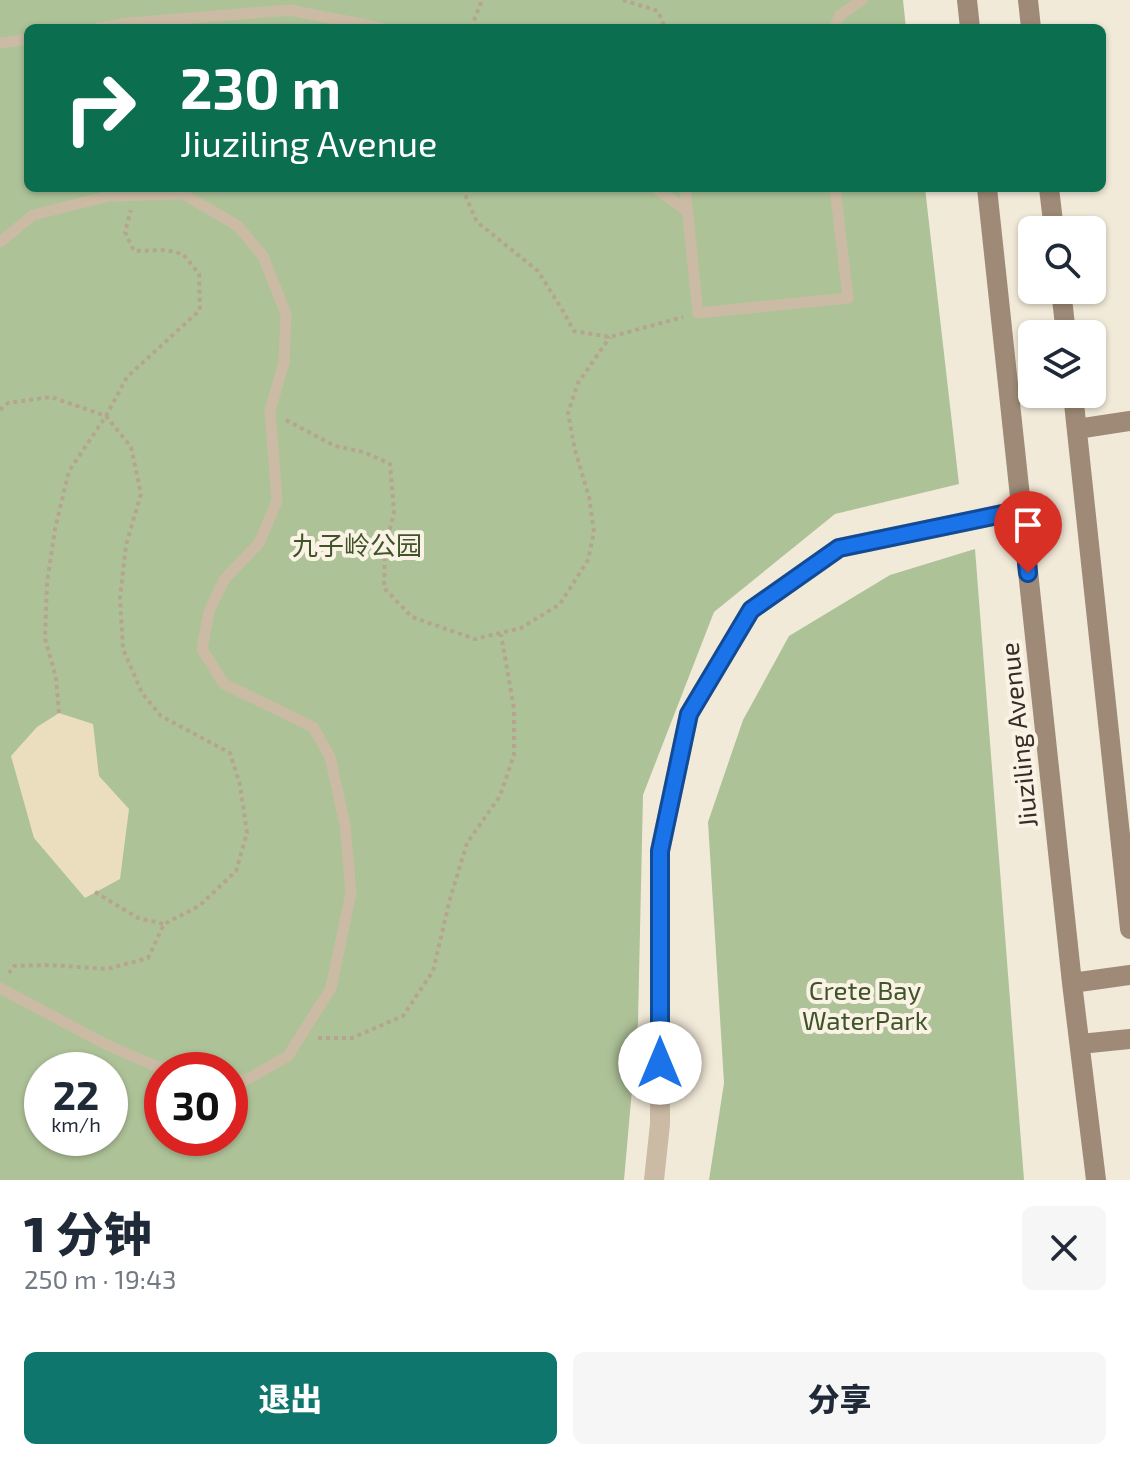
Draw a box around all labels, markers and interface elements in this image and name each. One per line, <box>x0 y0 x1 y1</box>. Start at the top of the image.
text: 230 m <box>180 53 341 120</box>
icon: right <box>48 56 152 160</box>
text: Jiuziling Avenue <box>180 121 437 164</box>
map controls <box>1018 216 1106 408</box>
button: search <box>1018 216 1106 304</box>
button: layers <box>1018 320 1106 408</box>
pin <box>994 491 1062 573</box>
icon: arrive <box>1006 503 1050 547</box>
park label: 九子岭公园 <box>292 529 422 560</box>
street label: Jiuziling Avenue <box>992 641 1043 829</box>
park label: Crete Bay WaterPark <box>802 974 928 1035</box>
position arrow <box>618 1021 702 1105</box>
speed limit sign: 30 <box>144 1052 248 1156</box>
text: 22 <box>53 1070 99 1118</box>
text: km/h <box>51 1112 101 1136</box>
text: 1 分钟 <box>24 1204 152 1262</box>
button: close <box>1022 1206 1106 1290</box>
text: 250 m · 19:43 <box>24 1263 176 1294</box>
button: 退出 <box>24 1352 557 1444</box>
button: 分享 <box>573 1352 1106 1444</box>

